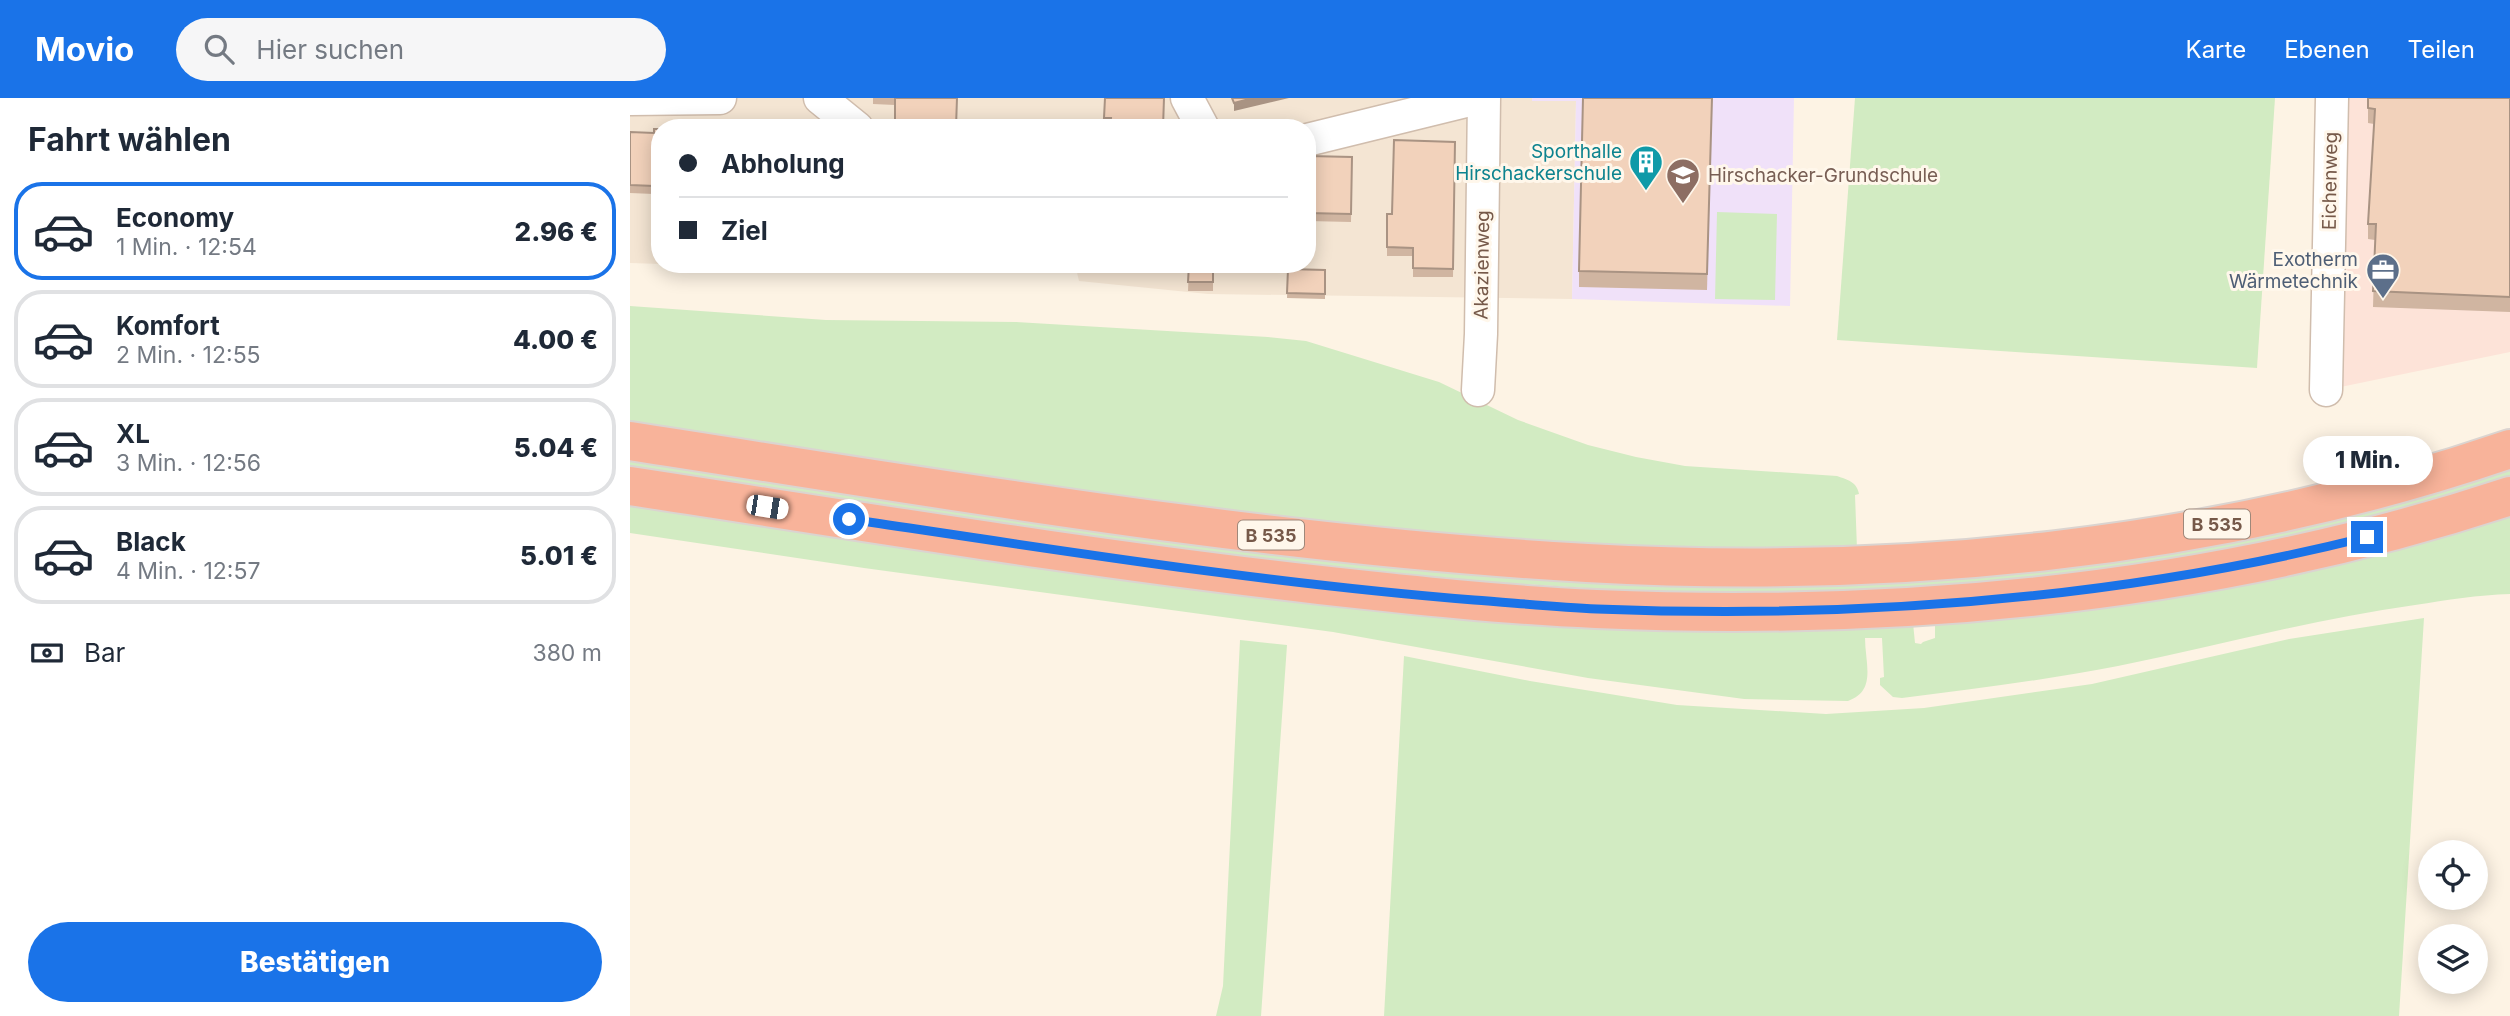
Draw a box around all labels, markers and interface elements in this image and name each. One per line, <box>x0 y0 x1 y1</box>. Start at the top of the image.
search box <box>176 18 666 81</box>
text: Movio <box>35 29 134 69</box>
icon: search <box>200 30 238 68</box>
text: Hier suchen <box>256 34 404 65</box>
text: Karte <box>2186 35 2246 64</box>
text: Ebenen <box>2284 35 2370 64</box>
text: Teilen <box>2408 35 2475 64</box>
text: Fahrt wählen <box>28 120 231 159</box>
street label: Eichenweg <box>2318 132 2342 230</box>
place label: Sporthalle Hirschackerschule <box>1455 140 1622 185</box>
building icon: Sporthalle Hirschackerschule <box>1627 143 1665 192</box>
text: Abholung <box>721 148 845 179</box>
school or university icon: Hirschacker-Grundschule <box>1664 156 1702 205</box>
place label: Hirschacker-Grundschule <box>1708 164 1938 187</box>
icon: car <box>32 200 95 263</box>
text: Economy <box>116 202 234 233</box>
street label: Akazienweg <box>1470 210 1494 320</box>
text: Ziel <box>721 215 768 246</box>
text: 2.96 € <box>515 216 598 247</box>
text: 1 Min. · 12:54 <box>116 233 257 261</box>
place label: Exotherm Wärmetechnik <box>2229 248 2359 293</box>
office icon: Exotherm Wärmetechnik <box>2364 251 2402 300</box>
icon: car <box>32 308 95 371</box>
text: Komfort <box>116 310 220 341</box>
text: 4.00 € <box>513 324 598 355</box>
text: 2 Min. · 12:55 <box>116 341 261 369</box>
icon: car <box>32 416 95 479</box>
text: XL <box>116 418 150 449</box>
text: 5.04 € <box>514 432 598 463</box>
callout: 1 Min. <box>2302 436 2432 484</box>
text: 1 Min. <box>2335 446 2401 474</box>
text: 3 Min. · 12:56 <box>116 449 261 477</box>
car <box>745 493 790 521</box>
route start <box>833 503 865 535</box>
road number: B 535 <box>2184 510 2250 538</box>
road number: B 535 <box>1238 520 1304 550</box>
route end <box>2351 521 2383 553</box>
icon: car <box>32 524 95 587</box>
text: Black <box>116 526 186 557</box>
text: 5.01 € <box>520 540 598 571</box>
text: 4 Min. · 12:57 <box>116 557 260 585</box>
icon: cash <box>28 634 66 672</box>
text: Bar <box>84 637 125 668</box>
text: 380 m <box>532 639 602 667</box>
map controls <box>2418 840 2488 994</box>
button: locate <box>2418 840 2488 910</box>
button: Bestätigen <box>28 922 602 1002</box>
button: layers <box>2418 924 2488 994</box>

